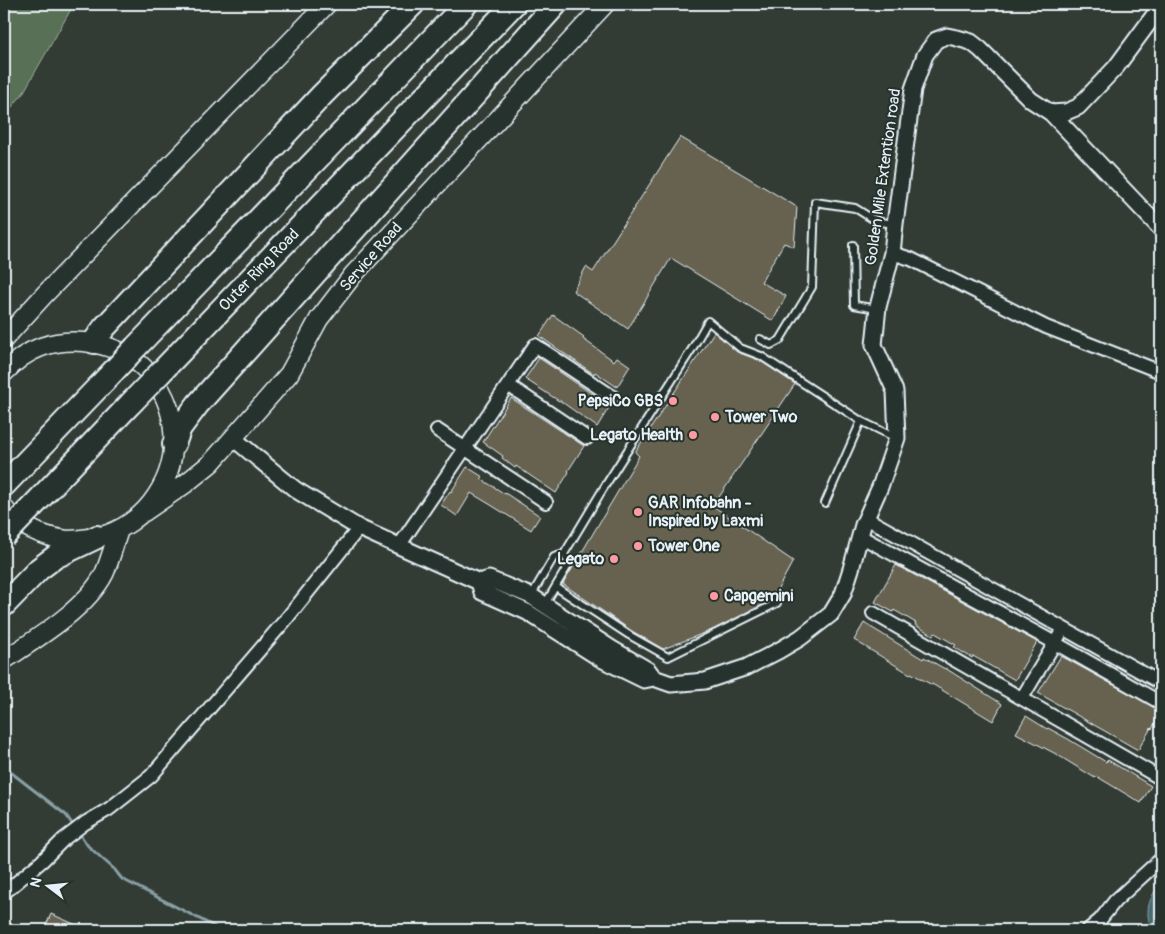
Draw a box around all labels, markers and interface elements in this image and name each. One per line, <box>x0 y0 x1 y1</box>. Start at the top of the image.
street label: Golden Mile Extention road <box>861 87 905 267</box>
street label: Service Road <box>335 218 407 296</box>
street label: Outer Ring Road <box>215 224 303 316</box>
place label: PepsiCo GBS <box>578 391 663 411</box>
marker: PepsiCo GBS <box>667 395 679 407</box>
place label: Tower Two <box>724 407 798 427</box>
marker: Tower Two <box>709 411 721 423</box>
place label: Legato Health <box>590 425 683 445</box>
marker: Legato Health <box>687 429 699 441</box>
place label: GAR Infobahn - Inspired by Laxmi <box>648 493 763 531</box>
marker: GAR Infobahn - Inspired by Laxmi <box>632 506 644 518</box>
place label: Tower One <box>647 536 721 556</box>
marker: Tower One <box>632 540 644 552</box>
place label: Legato <box>557 549 604 569</box>
marker: Legato <box>608 553 620 565</box>
place label: Capgemini <box>724 586 794 606</box>
marker: Capgemini <box>708 590 720 602</box>
north arrow <box>22 862 72 912</box>
text: N <box>27 876 45 889</box>

